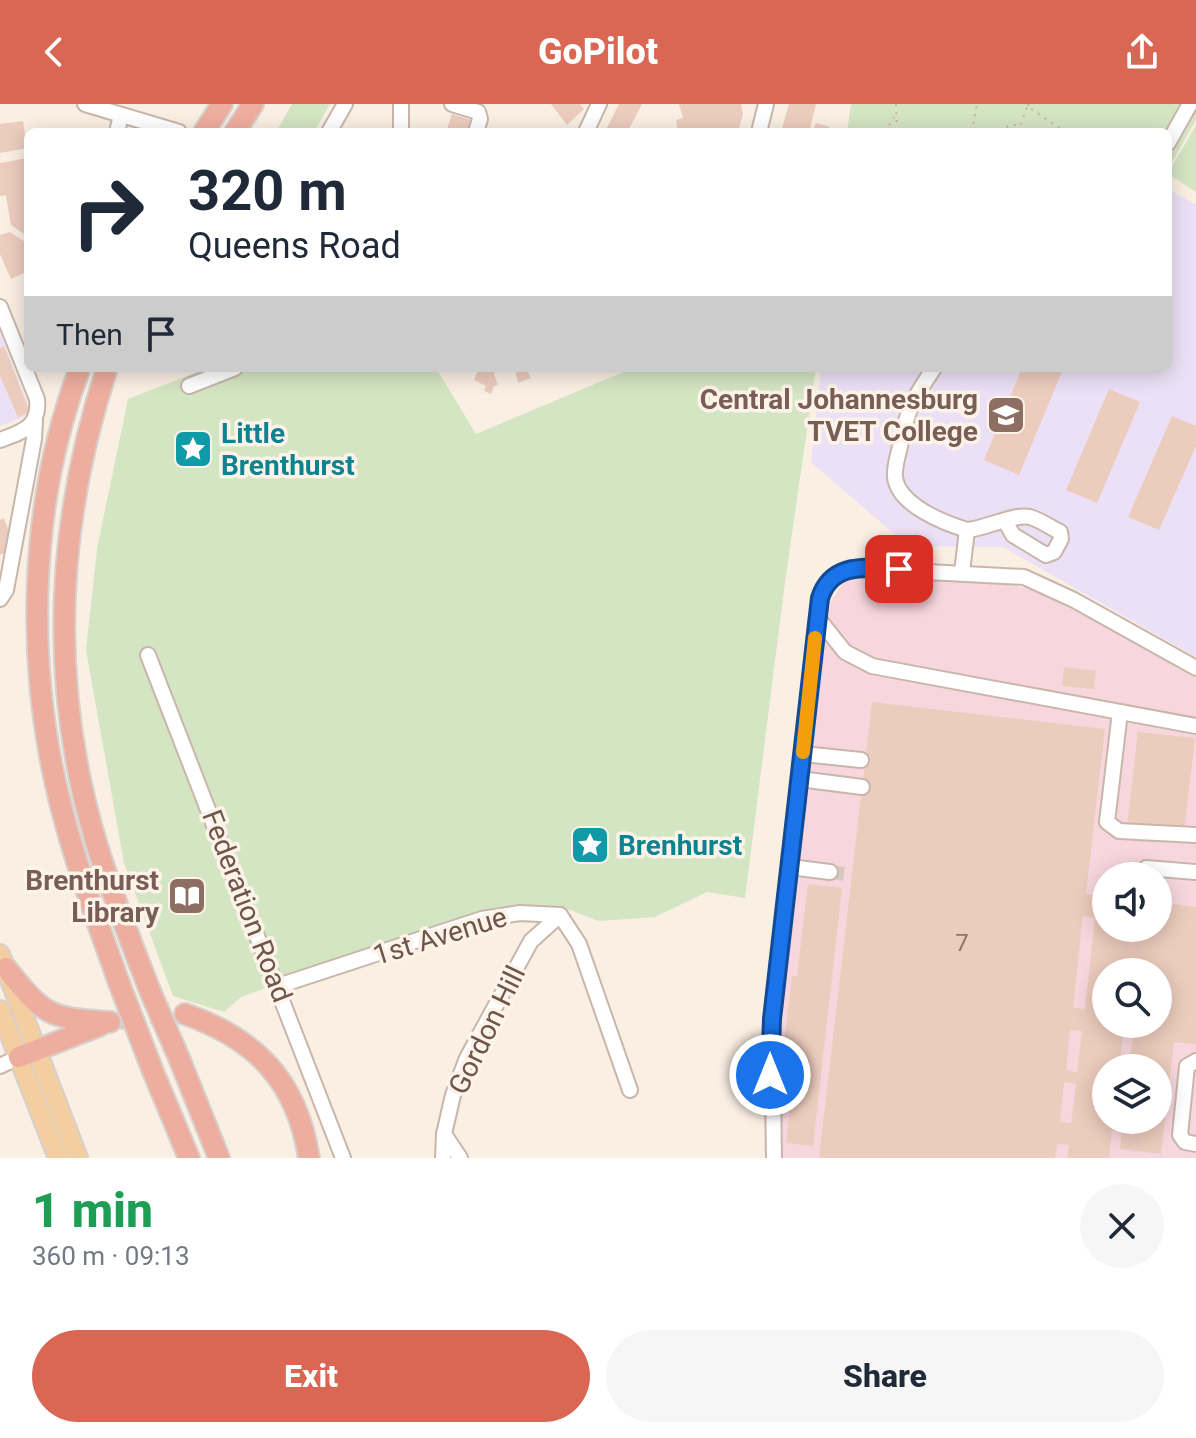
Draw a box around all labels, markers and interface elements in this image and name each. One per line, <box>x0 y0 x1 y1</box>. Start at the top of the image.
icon: back <box>32 30 76 74</box>
icon: share <box>1120 30 1164 74</box>
text: GoPilot <box>538 31 658 73</box>
text: 320 m <box>188 158 347 224</box>
icon: right <box>56 160 160 264</box>
text: Queens Road <box>188 225 401 267</box>
icon: arrive <box>139 312 183 356</box>
text: Then <box>56 317 123 352</box>
place label: Central Johannesburg TVET College <box>700 383 978 448</box>
school or university icon: Central Johannesburg TVET College <box>985 394 1027 436</box>
place label: Little Brenthurst <box>221 417 355 482</box>
place icon: Little Brenthurst <box>172 428 214 470</box>
pin <box>865 535 933 603</box>
icon: arrive <box>877 547 921 591</box>
street label: Federation Road <box>195 805 299 1007</box>
place icon: Brenhurst <box>569 824 611 866</box>
place label: Brenhurst <box>618 829 742 862</box>
map controls <box>1092 862 1172 1134</box>
button: sound <box>1092 862 1172 942</box>
place label: Brenthurst Library <box>25 864 160 929</box>
library icon: Brenthurst Library <box>166 875 208 917</box>
street label: 1st Avenue <box>369 900 511 972</box>
house number: 7 <box>955 929 969 957</box>
button: search <box>1092 958 1172 1038</box>
street label: Gordon Hill <box>442 960 532 1100</box>
position arrow <box>728 1033 812 1117</box>
button: layers <box>1092 1054 1172 1134</box>
text: 1 min <box>32 1182 153 1239</box>
button: close <box>1080 1184 1164 1268</box>
text: 360 m · 09:13 <box>32 1241 190 1271</box>
button: Exit <box>32 1330 590 1422</box>
button: Share <box>606 1330 1164 1422</box>

